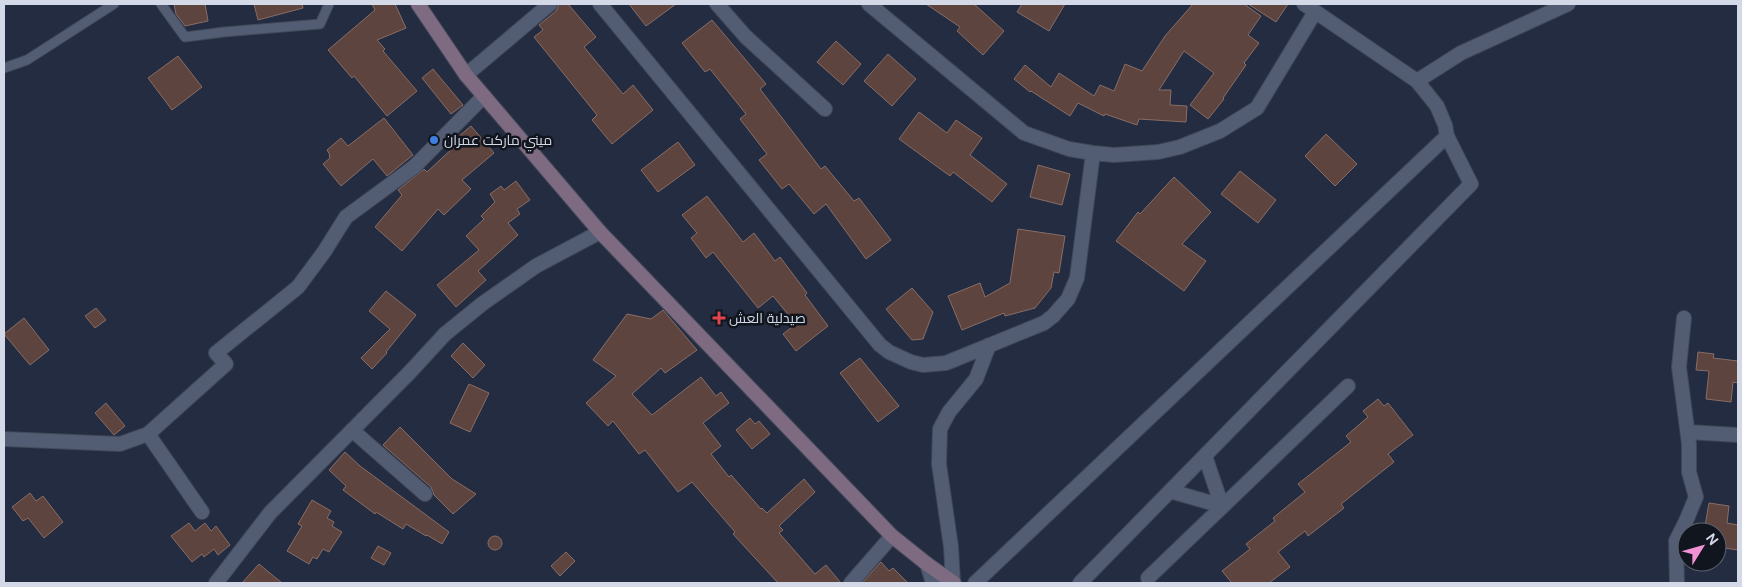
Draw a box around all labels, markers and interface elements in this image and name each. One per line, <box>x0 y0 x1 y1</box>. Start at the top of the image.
place label: ميني ماركت عمران <box>444 131 552 152</box>
marker: ميني ماركت عمران <box>428 134 440 146</box>
place label: صيدلية العش <box>729 309 806 327</box>
marker: صيدلية العش <box>713 312 725 324</box>
north arrow <box>1677 522 1727 572</box>
text: N <box>1702 530 1723 549</box>

